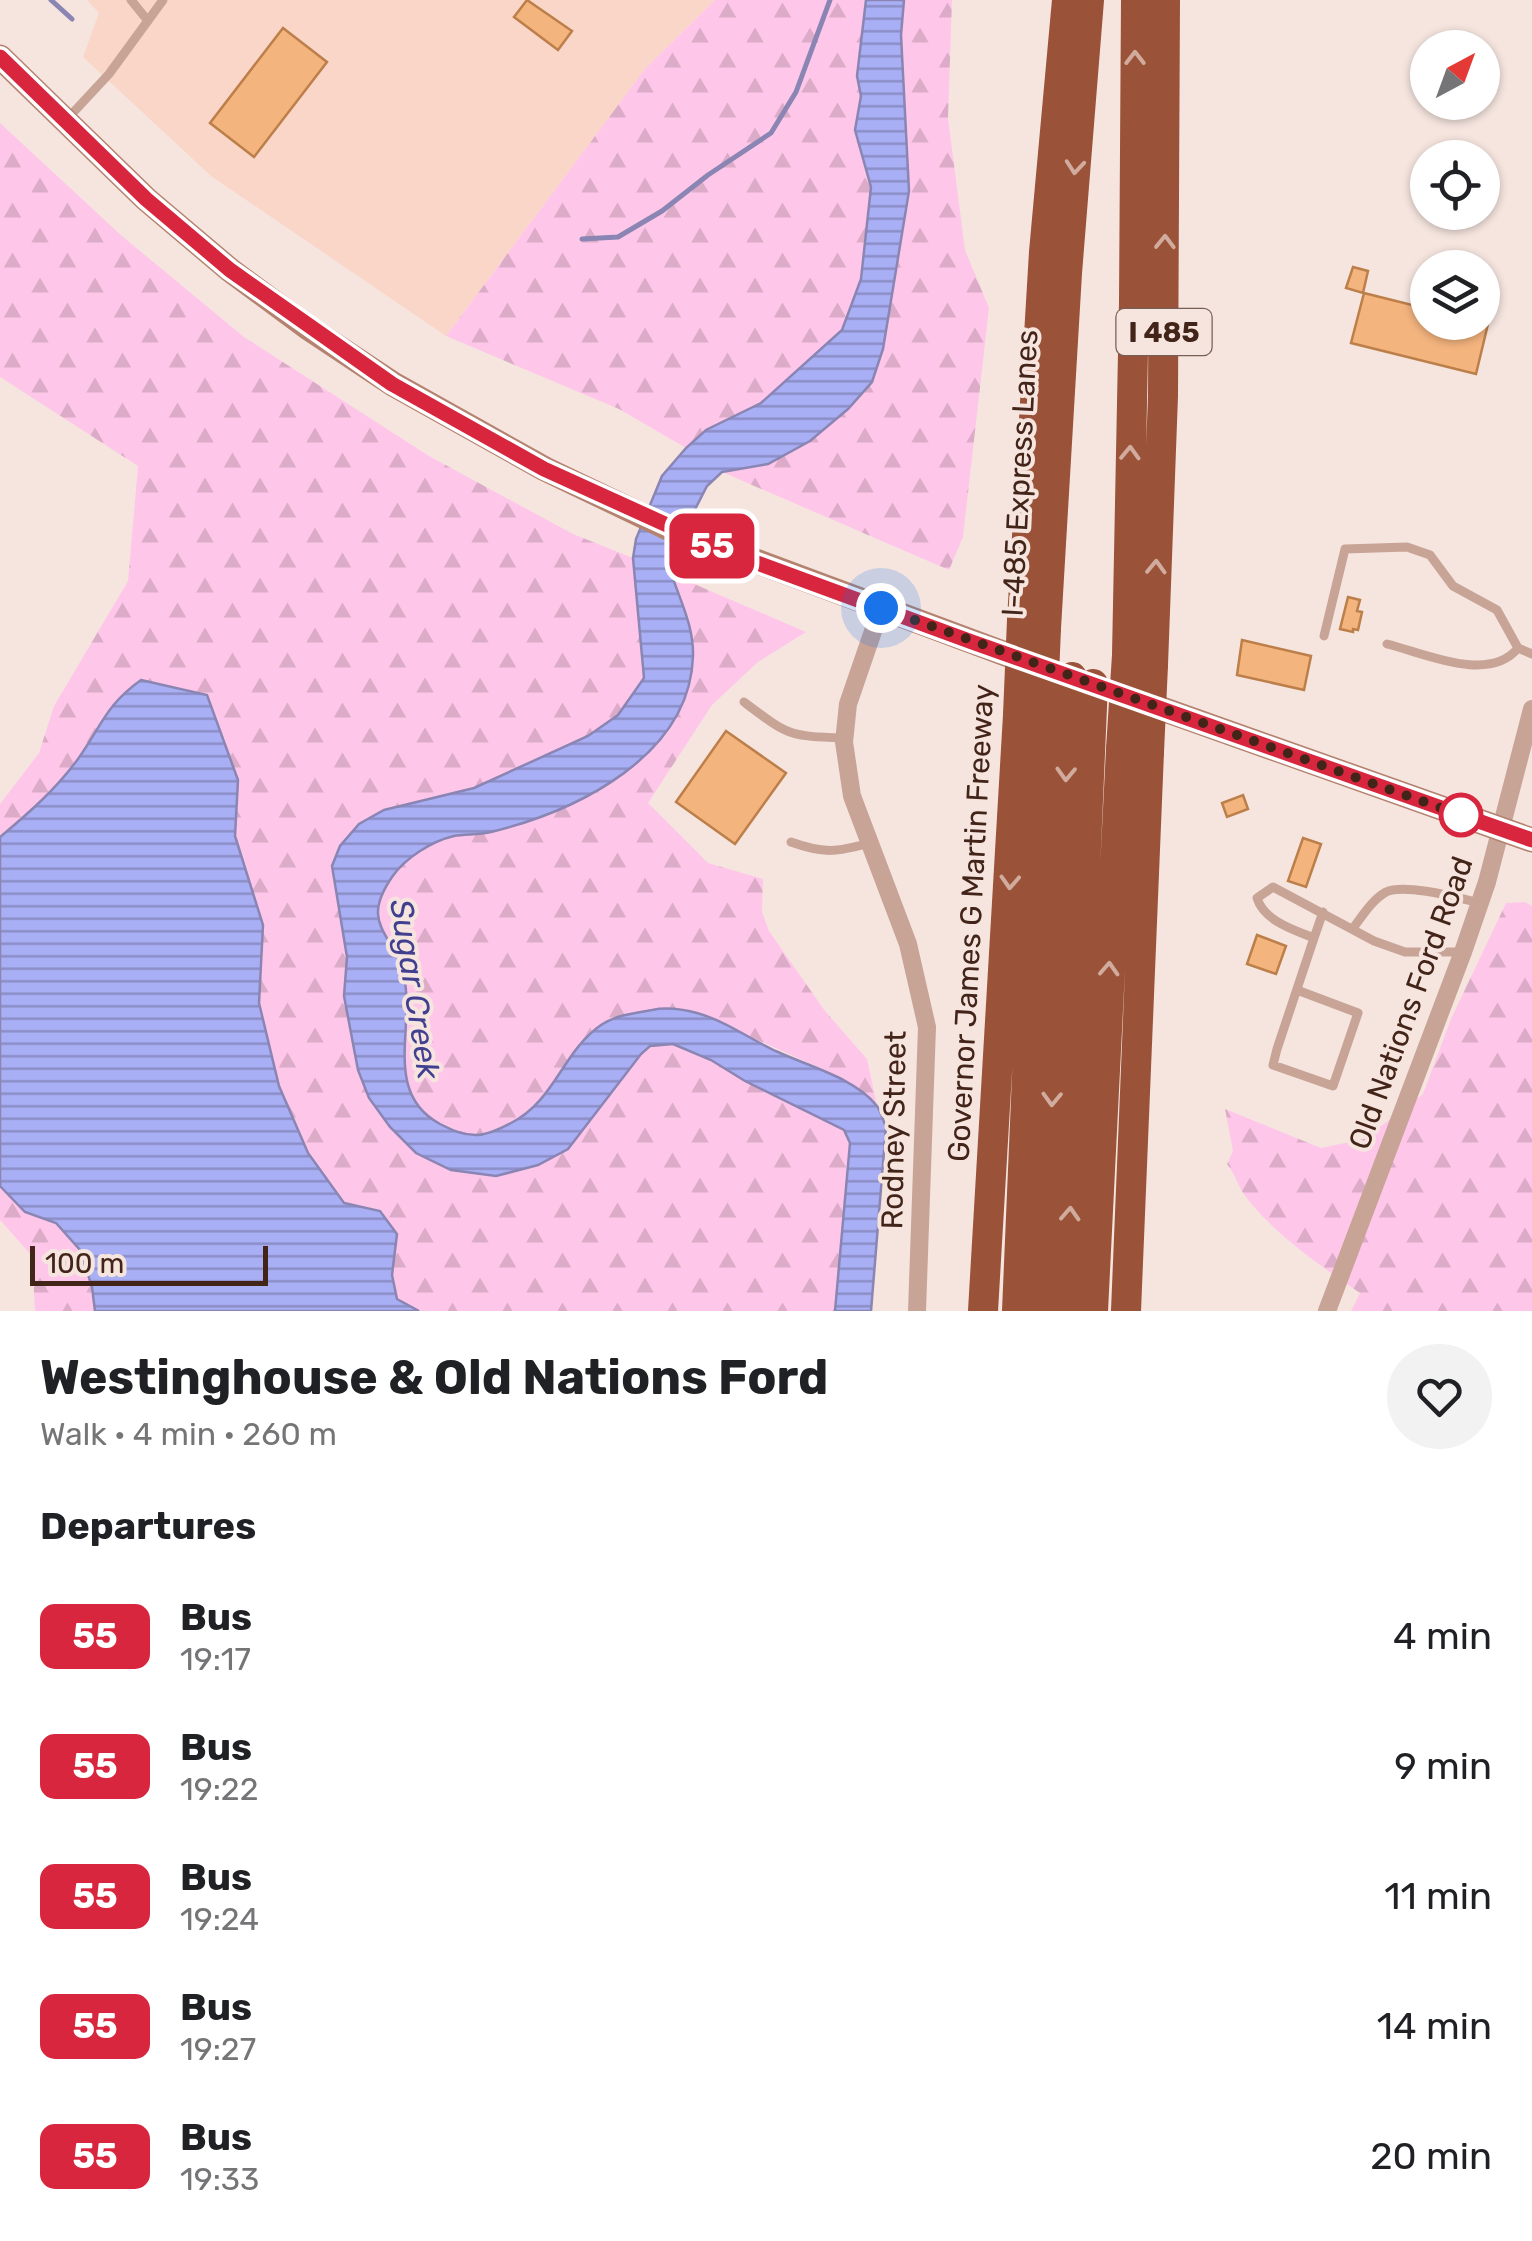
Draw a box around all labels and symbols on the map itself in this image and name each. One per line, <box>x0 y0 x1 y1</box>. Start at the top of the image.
north arrow <box>1410 30 1500 120</box>
one-way arrow <box>1124 49 1146 64</box>
one-way arrow <box>1064 159 1086 175</box>
one-way arrow <box>1154 234 1176 250</box>
road number: I 485 <box>1116 309 1212 355</box>
street label: I-485 Express Lanes <box>995 329 1045 617</box>
one-way arrow <box>1119 444 1140 460</box>
line badge: 55 <box>667 514 757 578</box>
one-way arrow <box>1146 559 1167 575</box>
your location <box>856 583 906 633</box>
street label: Governor James G Martin Freeway <box>941 683 1001 1163</box>
one-way arrow <box>1055 767 1076 783</box>
unlabelled marker <box>1440 794 1482 836</box>
street label: Old Nations Ford Road <box>1341 852 1481 1154</box>
one-way arrow <box>999 874 1020 890</box>
water label: Sugar Creek <box>382 896 448 1082</box>
one-way arrow <box>1098 960 1119 976</box>
street label: Rodney Street <box>874 1030 914 1230</box>
one-way arrow <box>1041 1091 1062 1107</box>
one-way arrow <box>1059 1205 1080 1221</box>
scale bar <box>30 1241 268 1286</box>

